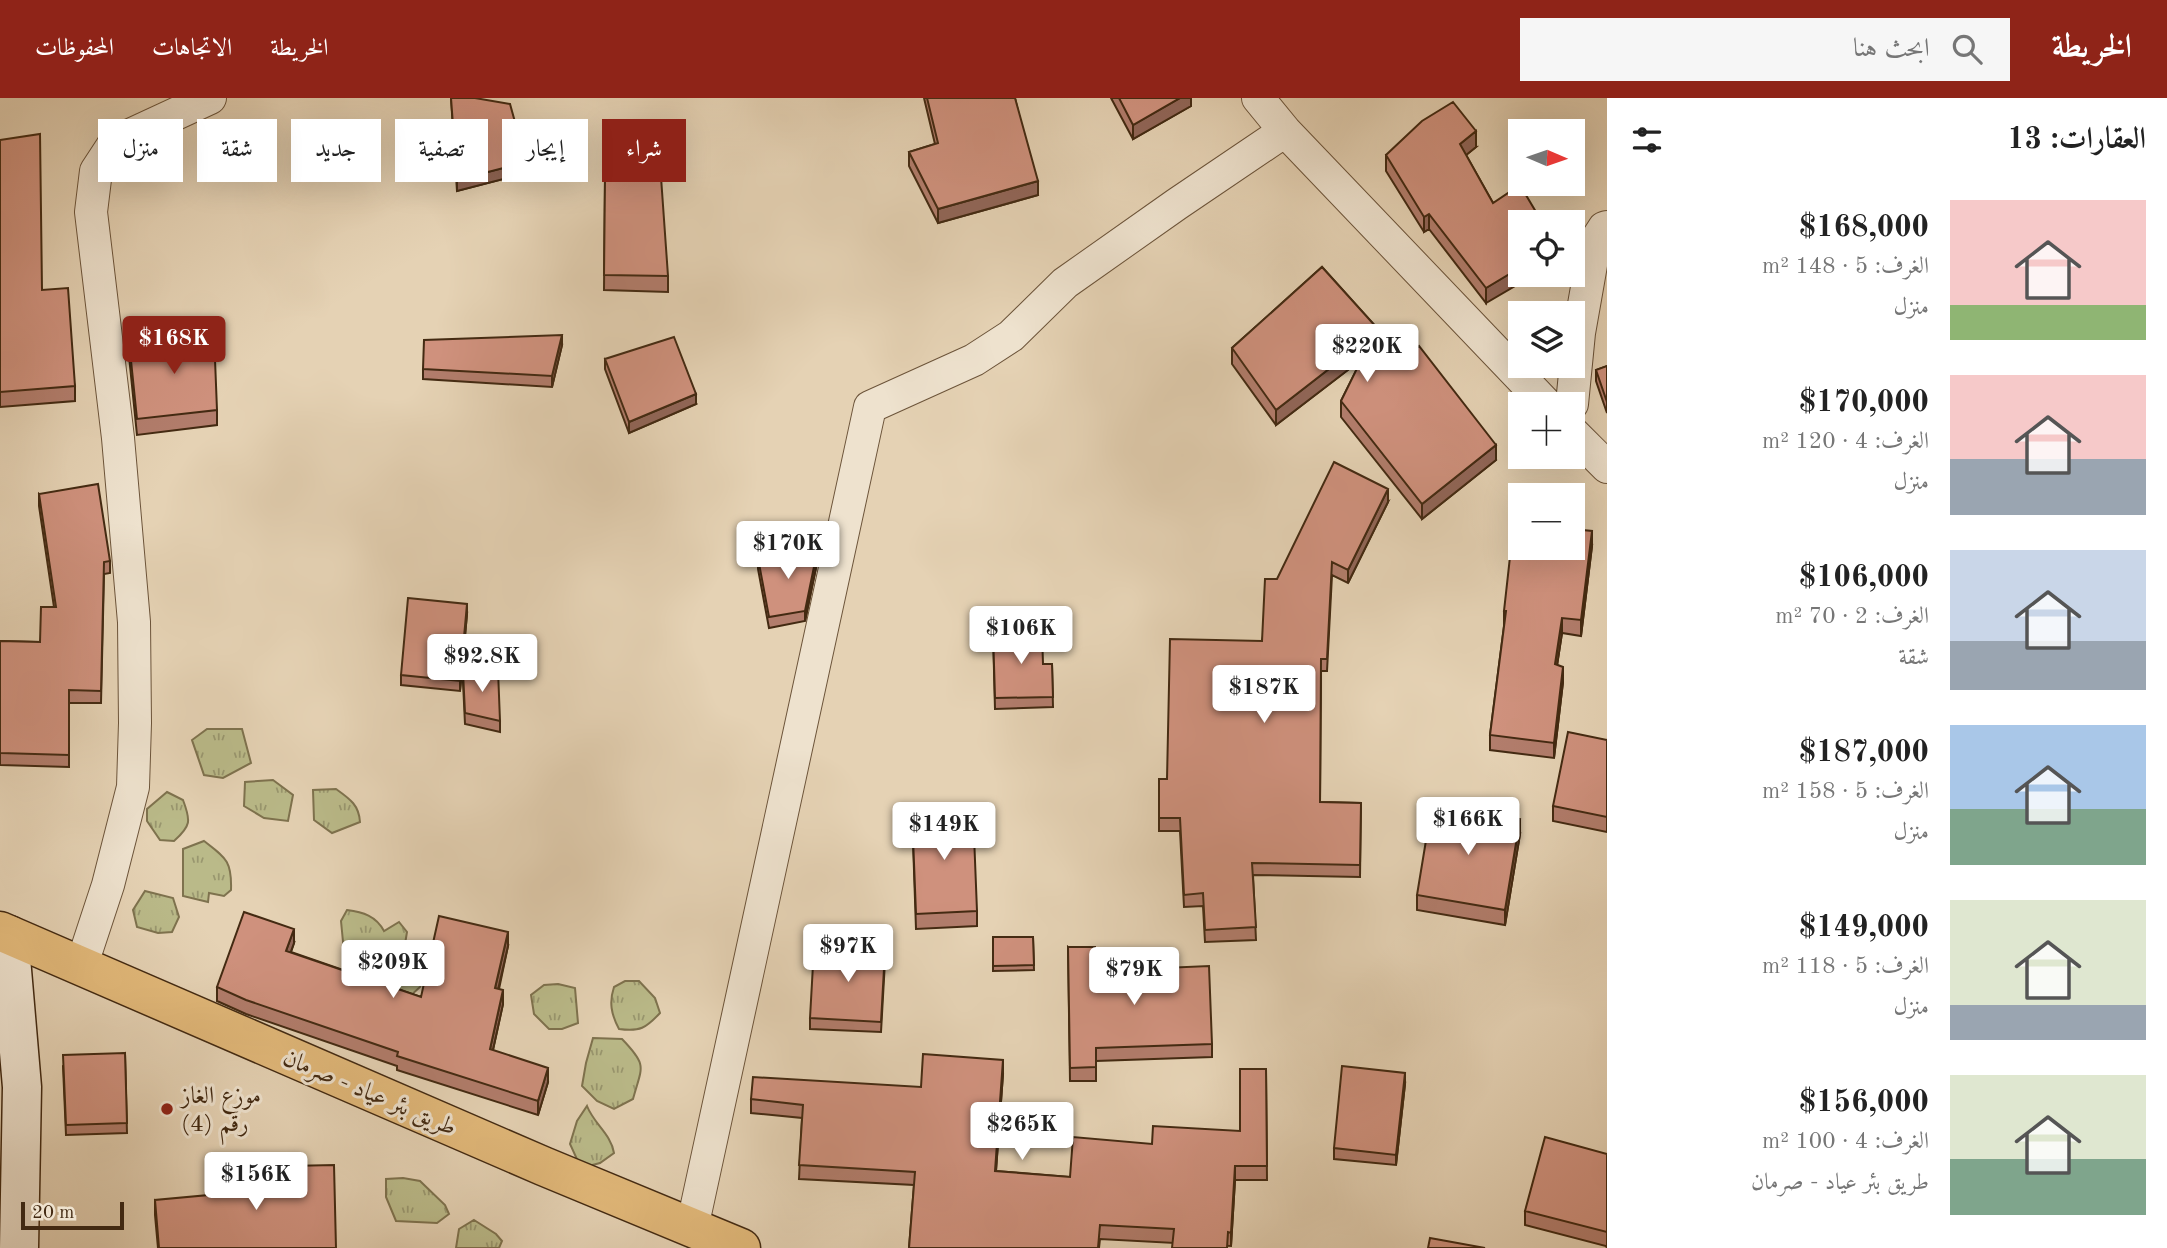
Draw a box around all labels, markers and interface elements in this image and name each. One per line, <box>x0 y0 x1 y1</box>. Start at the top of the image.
search box <box>1520 18 2010 81</box>
icon: search <box>1948 30 1986 68</box>
text: الخريطة <box>2052 32 2132 65</box>
text: ابحث هنا <box>1853 36 1930 62</box>
text: المحفوظات <box>35 37 114 61</box>
text: الاتجاهات <box>152 37 232 61</box>
text: الخريطة <box>270 37 329 61</box>
chip: منزل <box>98 119 183 182</box>
chip: شقة <box>197 119 277 182</box>
chip: جديد <box>291 119 381 182</box>
chip: تصفية <box>395 119 488 182</box>
chip: إيجار <box>502 119 588 182</box>
chip: شراء <box>602 119 686 182</box>
north arrow <box>1508 119 1586 196</box>
map controls <box>1508 119 1585 560</box>
icon: filters <box>1628 121 1666 159</box>
text: العقارات: 13 <box>2007 125 2146 155</box>
button: locate <box>1508 210 1585 287</box>
text: $168,000 <box>1799 213 1929 243</box>
icon: home <box>2006 228 2090 312</box>
text: الغرف: 5 · 148 m² <box>1762 255 1929 278</box>
text: منزل <box>1894 296 1929 319</box>
button: layers <box>1508 301 1585 378</box>
pin: $168K <box>125 316 223 376</box>
pin: $220K <box>1318 324 1416 384</box>
text: $168K <box>138 327 210 350</box>
text: $220K <box>1331 335 1403 358</box>
text: $170,000 <box>1799 388 1929 418</box>
button: + <box>1508 392 1585 469</box>
icon: home <box>2006 403 2090 487</box>
text: الغرف: 4 · 120 m² <box>1762 430 1929 453</box>
text: منزل <box>1894 471 1929 494</box>
button: − <box>1508 483 1585 560</box>
pin: $170K <box>739 522 837 581</box>
text: $170K <box>752 532 824 555</box>
text: $106,000 <box>1799 563 1929 593</box>
icon: home <box>2006 578 2090 662</box>
text: الغرف: 2 · 70 m² <box>1775 605 1929 628</box>
pin: $106K <box>972 606 1070 666</box>
text: $106K <box>985 617 1057 640</box>
pin: $92.8K <box>425 634 539 694</box>
text: $92.8K <box>443 645 521 668</box>
text: شقة <box>1899 646 1929 669</box>
pin: $187K <box>1215 666 1313 725</box>
text: $187K <box>1228 676 1300 699</box>
text: $187,000 <box>1799 738 1929 768</box>
icon: home <box>2006 753 2090 837</box>
text: الغرف: 5 · 158 m² <box>1762 780 1929 803</box>
pin: $166K <box>1419 798 1517 857</box>
pin: $149K <box>895 802 993 862</box>
text: $166K <box>1432 808 1504 831</box>
text: $149K <box>908 813 980 836</box>
text: منزل <box>1894 821 1929 844</box>
text: $149,000 <box>1799 913 1929 943</box>
pin: $97K <box>807 924 889 984</box>
icon: home <box>2006 928 2090 1012</box>
text: $97K <box>819 935 877 958</box>
pin: $209K <box>344 940 442 1000</box>
pin: $79K <box>1093 948 1175 1007</box>
text: $209K <box>357 951 429 974</box>
text: الغرف: 5 · 118 m² <box>1762 955 1929 978</box>
text: $79K <box>1105 958 1163 981</box>
text: منزل <box>1894 996 1929 1019</box>
street label: طريق بئر عياد - صرمان <box>278 1047 459 1143</box>
place label: موزع الغاز رقم (4) <box>179 1085 261 1145</box>
text: $156,000 <box>1799 1088 1929 1118</box>
marker: موزع الغاز رقم (4) <box>159 1101 175 1117</box>
pin: $265K <box>973 1102 1071 1162</box>
icon: home <box>2006 1103 2090 1187</box>
text: $265K <box>986 1113 1058 1136</box>
text: الغرف: 4 · 100 m² <box>1762 1130 1929 1153</box>
pin: $156K <box>207 1152 305 1212</box>
text: $156K <box>220 1163 292 1186</box>
text: طريق بئر عياد - صرمان <box>1751 1171 1929 1194</box>
scale bar <box>21 1199 124 1231</box>
text: 20 m <box>32 1204 74 1223</box>

